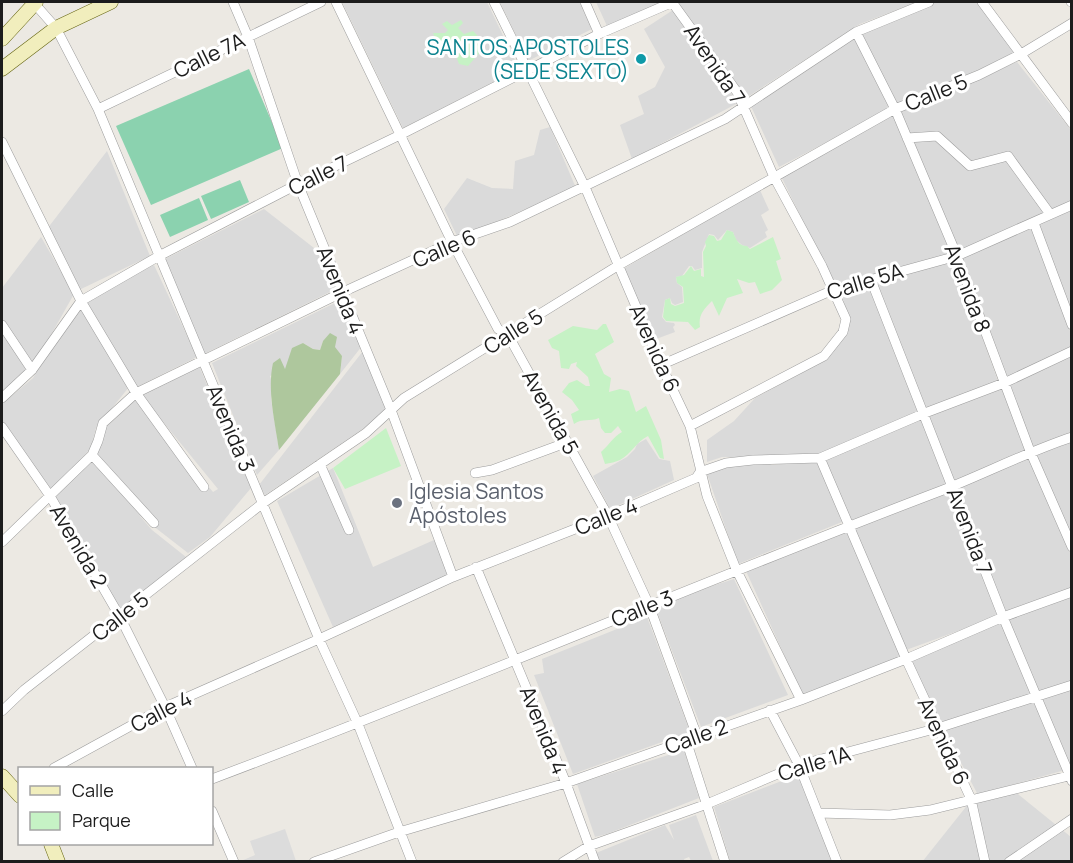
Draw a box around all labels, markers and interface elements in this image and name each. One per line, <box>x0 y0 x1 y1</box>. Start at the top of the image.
street label: Avenida 7 <box>678 18 752 110</box>
street label: Calle 7A <box>169 26 249 84</box>
place label: SANTOS APOSTOLES (SEDE SEXTO) <box>427 33 629 85</box>
marker: SANTOS APOSTOLES (SEDE SEXTO) <box>634 52 648 66</box>
street label: Calle 5 <box>901 67 971 117</box>
street label: Calle 7 <box>283 148 353 202</box>
street label: Calle 6 <box>408 222 480 274</box>
street label: Avenida 8 <box>938 240 998 336</box>
street label: Avenida 4 <box>311 242 371 338</box>
street label: Calle 5A <box>823 256 907 306</box>
street label: Avenida 6 <box>623 300 687 396</box>
street label: Calle 5 <box>478 302 548 360</box>
street label: Avenida 5 <box>516 365 586 459</box>
street label: Avenida 3 <box>200 380 262 476</box>
place label: Iglesia Santos Apóstoles <box>409 477 544 529</box>
street label: Avenida 7 <box>941 484 999 578</box>
street label: Calle 4 <box>570 491 642 541</box>
marker: Iglesia Santos Apóstoles <box>390 496 404 510</box>
street label: Avenida 2 <box>44 499 114 593</box>
street label: Calle 3 <box>607 583 677 633</box>
street label: Calle 5 <box>86 585 154 647</box>
street label: Avenida 4 <box>514 682 574 778</box>
street label: Calle 4 <box>126 684 196 738</box>
street label: Avenida 6 <box>912 693 976 789</box>
street label: Calle 2 <box>661 712 731 760</box>
street label: Calle 1A <box>774 739 854 787</box>
legend <box>18 767 213 845</box>
text: Calle <box>72 778 114 802</box>
text: Parque <box>72 808 131 832</box>

